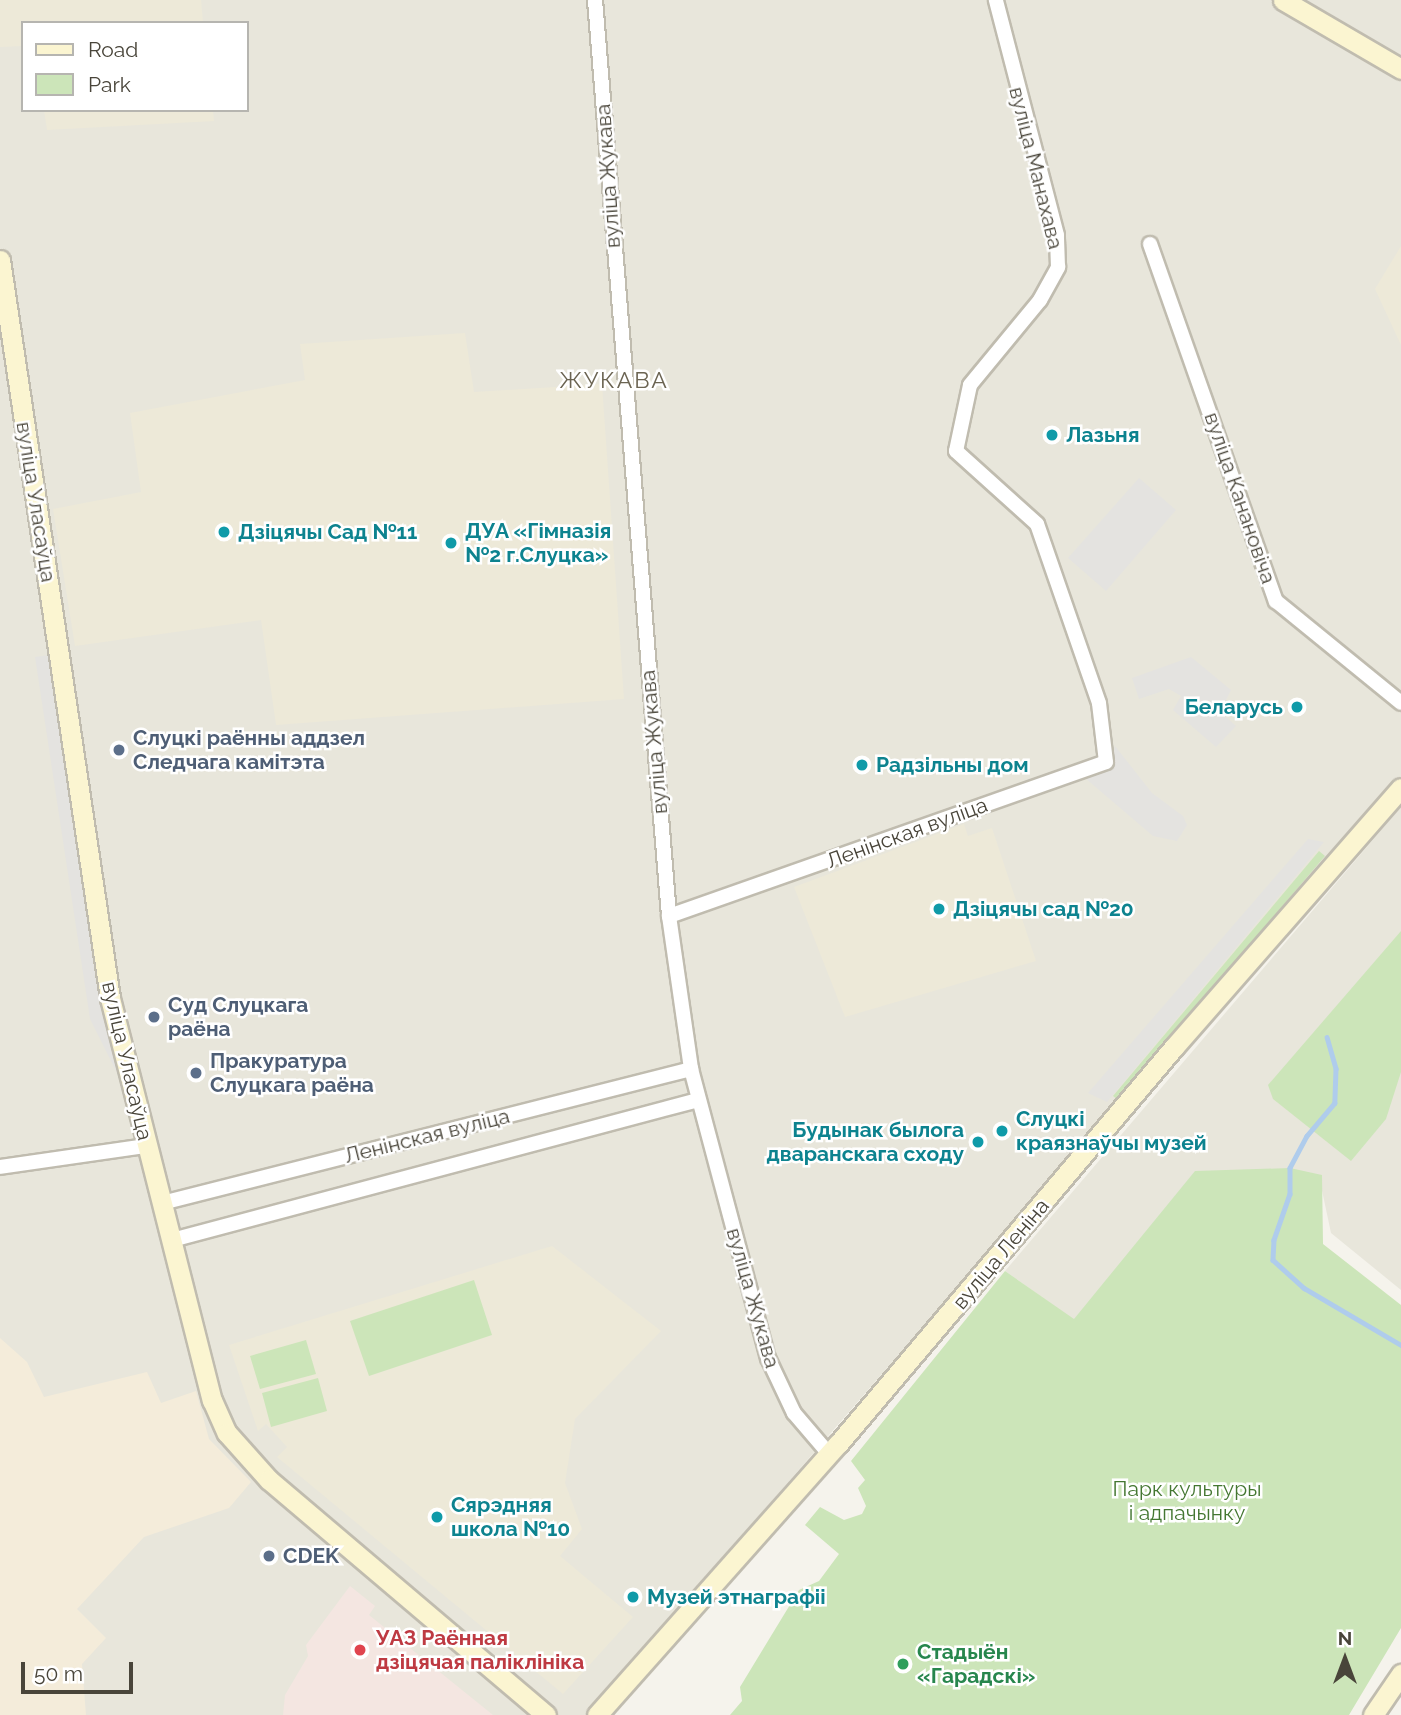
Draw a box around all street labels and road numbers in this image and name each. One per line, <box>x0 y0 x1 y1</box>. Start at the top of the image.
street label: вуліца Манахава <box>1004 84 1068 252</box>
street label: вуліца Жукава <box>590 103 626 249</box>
street label: вуліца Канановіча <box>1199 409 1281 587</box>
street label: вуліца Уласаўца <box>11 420 61 584</box>
street label: вуліца Жукава <box>635 669 673 815</box>
street label: Ленінская вуліца <box>823 792 991 874</box>
street label: вуліца Уласаўца <box>96 979 158 1143</box>
street label: Ленінская вуліца <box>342 1103 512 1169</box>
street label: вуліца Леніна <box>948 1194 1054 1314</box>
street label: вуліца Жукава <box>721 1225 785 1371</box>

